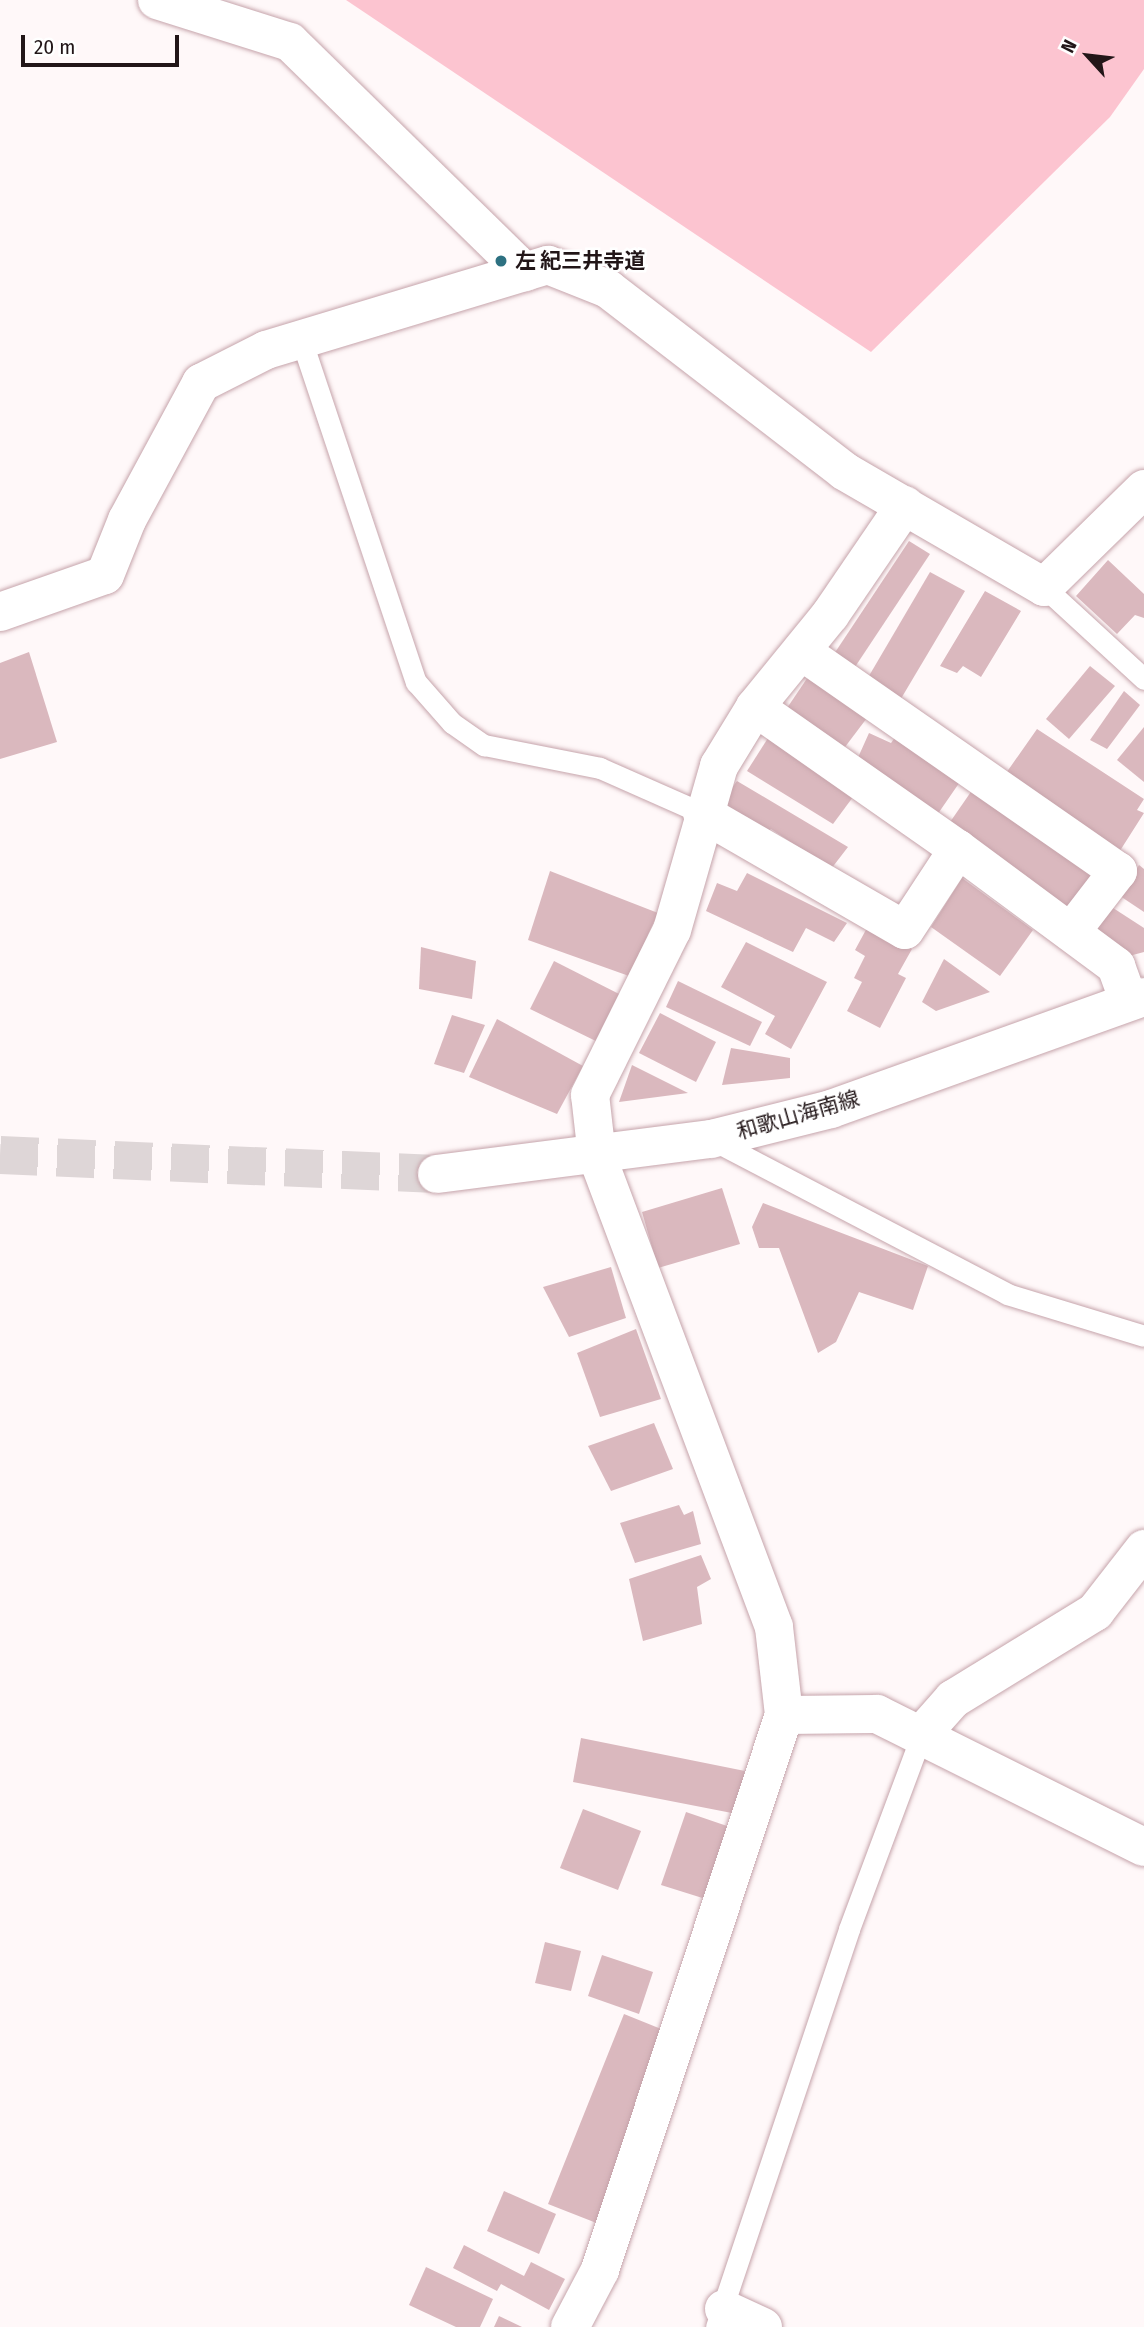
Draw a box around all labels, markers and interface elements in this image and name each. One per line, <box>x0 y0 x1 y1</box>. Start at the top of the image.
scale bar <box>24 21 182 65</box>
north arrow <box>1053 21 1123 91</box>
text: 20 m <box>34 34 75 60</box>
text: N <box>1056 36 1082 57</box>
place label: 左 紀三井寺道 <box>515 248 645 274</box>
marker: 左 紀三井寺道 <box>493 253 509 269</box>
street label: 和歌山海南線 <box>734 1086 862 1144</box>

